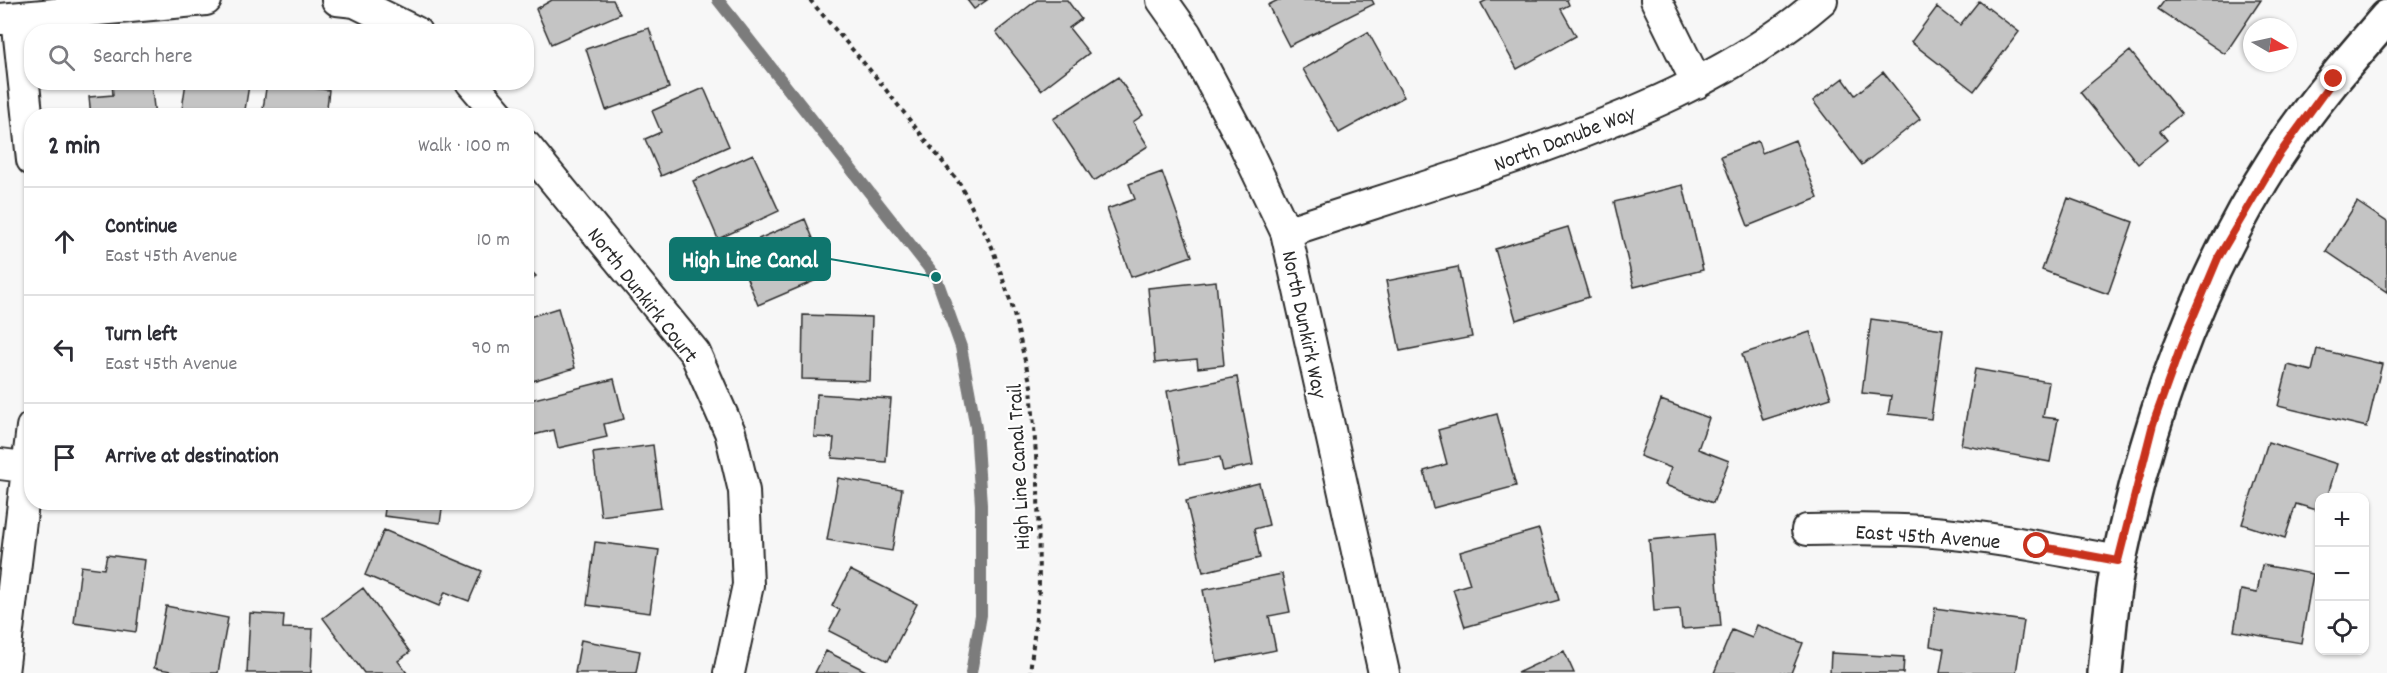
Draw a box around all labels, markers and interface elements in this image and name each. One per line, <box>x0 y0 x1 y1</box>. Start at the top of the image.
north arrow <box>2243 18 2297 72</box>
search box <box>24 24 534 90</box>
icon: search <box>45 41 78 74</box>
text: Search here <box>93 42 192 73</box>
route end <box>2320 65 2346 91</box>
street label: North Danube Way <box>1490 99 1642 182</box>
text: 2 min <box>48 129 100 166</box>
text: Walk · 100 m <box>418 133 510 161</box>
text: Continue <box>105 212 177 243</box>
street label: North Dunkirk Court <box>578 222 704 371</box>
icon: ahead <box>48 225 81 258</box>
text: 10 m <box>476 227 510 255</box>
callout: High Line Canal <box>670 238 830 280</box>
text: East 45th Avenue <box>105 243 237 271</box>
text: High Line Canal <box>682 245 818 279</box>
street label: North Dunkirk Way <box>1272 248 1334 402</box>
text: Turn left <box>105 320 177 351</box>
icon: left <box>48 333 81 366</box>
text: 90 m <box>472 335 510 363</box>
text: East 45th Avenue <box>105 351 237 379</box>
street label: High Line Canal Trail <box>1001 383 1040 551</box>
icon: arrive <box>48 441 81 474</box>
text: Arrive at destination <box>105 442 279 473</box>
map controls <box>2315 493 2369 655</box>
button: + <box>2315 493 2369 547</box>
street label: East 45th Avenue <box>1854 518 2001 559</box>
route start <box>2023 532 2049 558</box>
button: − <box>2315 547 2369 601</box>
button: locate <box>2315 601 2369 655</box>

